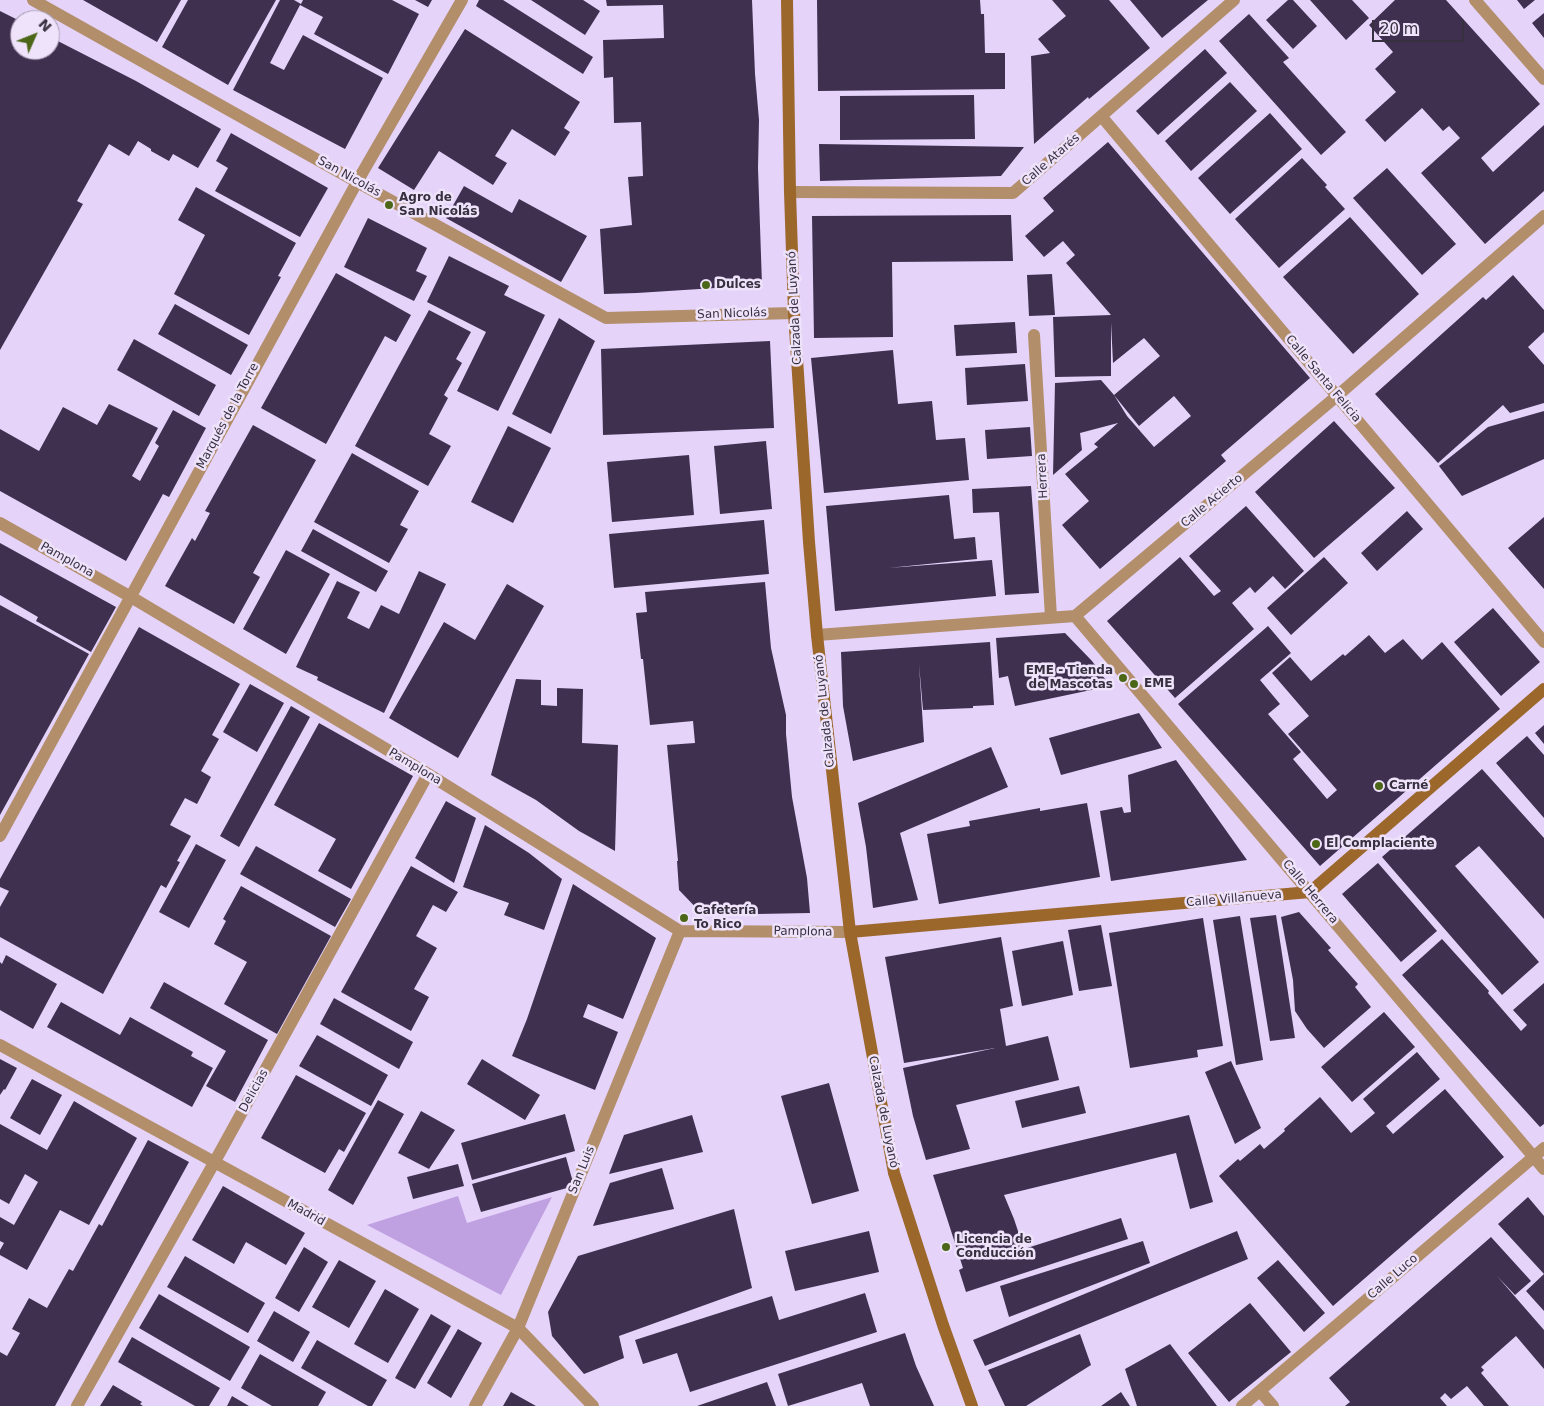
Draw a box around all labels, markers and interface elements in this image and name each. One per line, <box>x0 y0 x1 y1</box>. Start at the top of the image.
north arrow <box>10 10 60 60</box>
scale bar <box>1374 10 1466 42</box>
text: N <box>35 16 55 35</box>
text: 20 m <box>1380 20 1418 38</box>
street label: Calle Atarés <box>1019 131 1083 189</box>
street label: San Nicolás <box>315 154 383 200</box>
place label: Agro de San Nicolás <box>399 191 477 219</box>
marker: Agro de San Nicolás <box>383 199 395 211</box>
street label: Calzada de Luyanó <box>785 251 805 365</box>
place label: Dulces <box>716 278 761 292</box>
marker: Dulces <box>700 279 712 291</box>
street label: San Nicolás <box>697 306 767 322</box>
street label: Calle Santa Felicia <box>1282 332 1364 426</box>
street label: Marqués de la Torre <box>194 361 262 471</box>
street label: Herrera <box>1035 453 1051 499</box>
street label: Calle Acierto <box>1178 471 1246 531</box>
street label: Pamplona <box>38 539 96 581</box>
street label: Calzada de Luyanó <box>812 654 838 768</box>
place label: EME - Tienda de Mascotas <box>1026 664 1113 692</box>
marker: EME - Tienda de Mascotas <box>1117 672 1129 684</box>
place label: EME <box>1144 677 1172 691</box>
marker: EME <box>1128 678 1140 690</box>
street label: Pamplona <box>386 746 444 788</box>
place label: Carné <box>1389 779 1429 793</box>
marker: Carné <box>1373 780 1385 792</box>
place label: El Complaciente <box>1326 837 1435 851</box>
marker: El Complaciente <box>1310 838 1322 850</box>
street label: Calle Herrera <box>1279 857 1341 927</box>
street label: Calle Villanueva <box>1186 888 1282 910</box>
place label: Cafetería To Rico <box>694 904 756 932</box>
marker: Cafetería To Rico <box>678 912 690 924</box>
street label: Pamplona <box>773 924 833 940</box>
street label: Calzada de Luyanó <box>865 1055 901 1169</box>
street label: Delicias <box>236 1067 272 1115</box>
street label: San Luis <box>566 1144 598 1196</box>
street label: Madrid <box>284 1197 328 1229</box>
place label: Licencia de Conducción <box>956 1233 1034 1261</box>
marker: Licencia de Conducción <box>940 1241 952 1253</box>
street label: Calle Luco <box>1365 1251 1421 1303</box>

